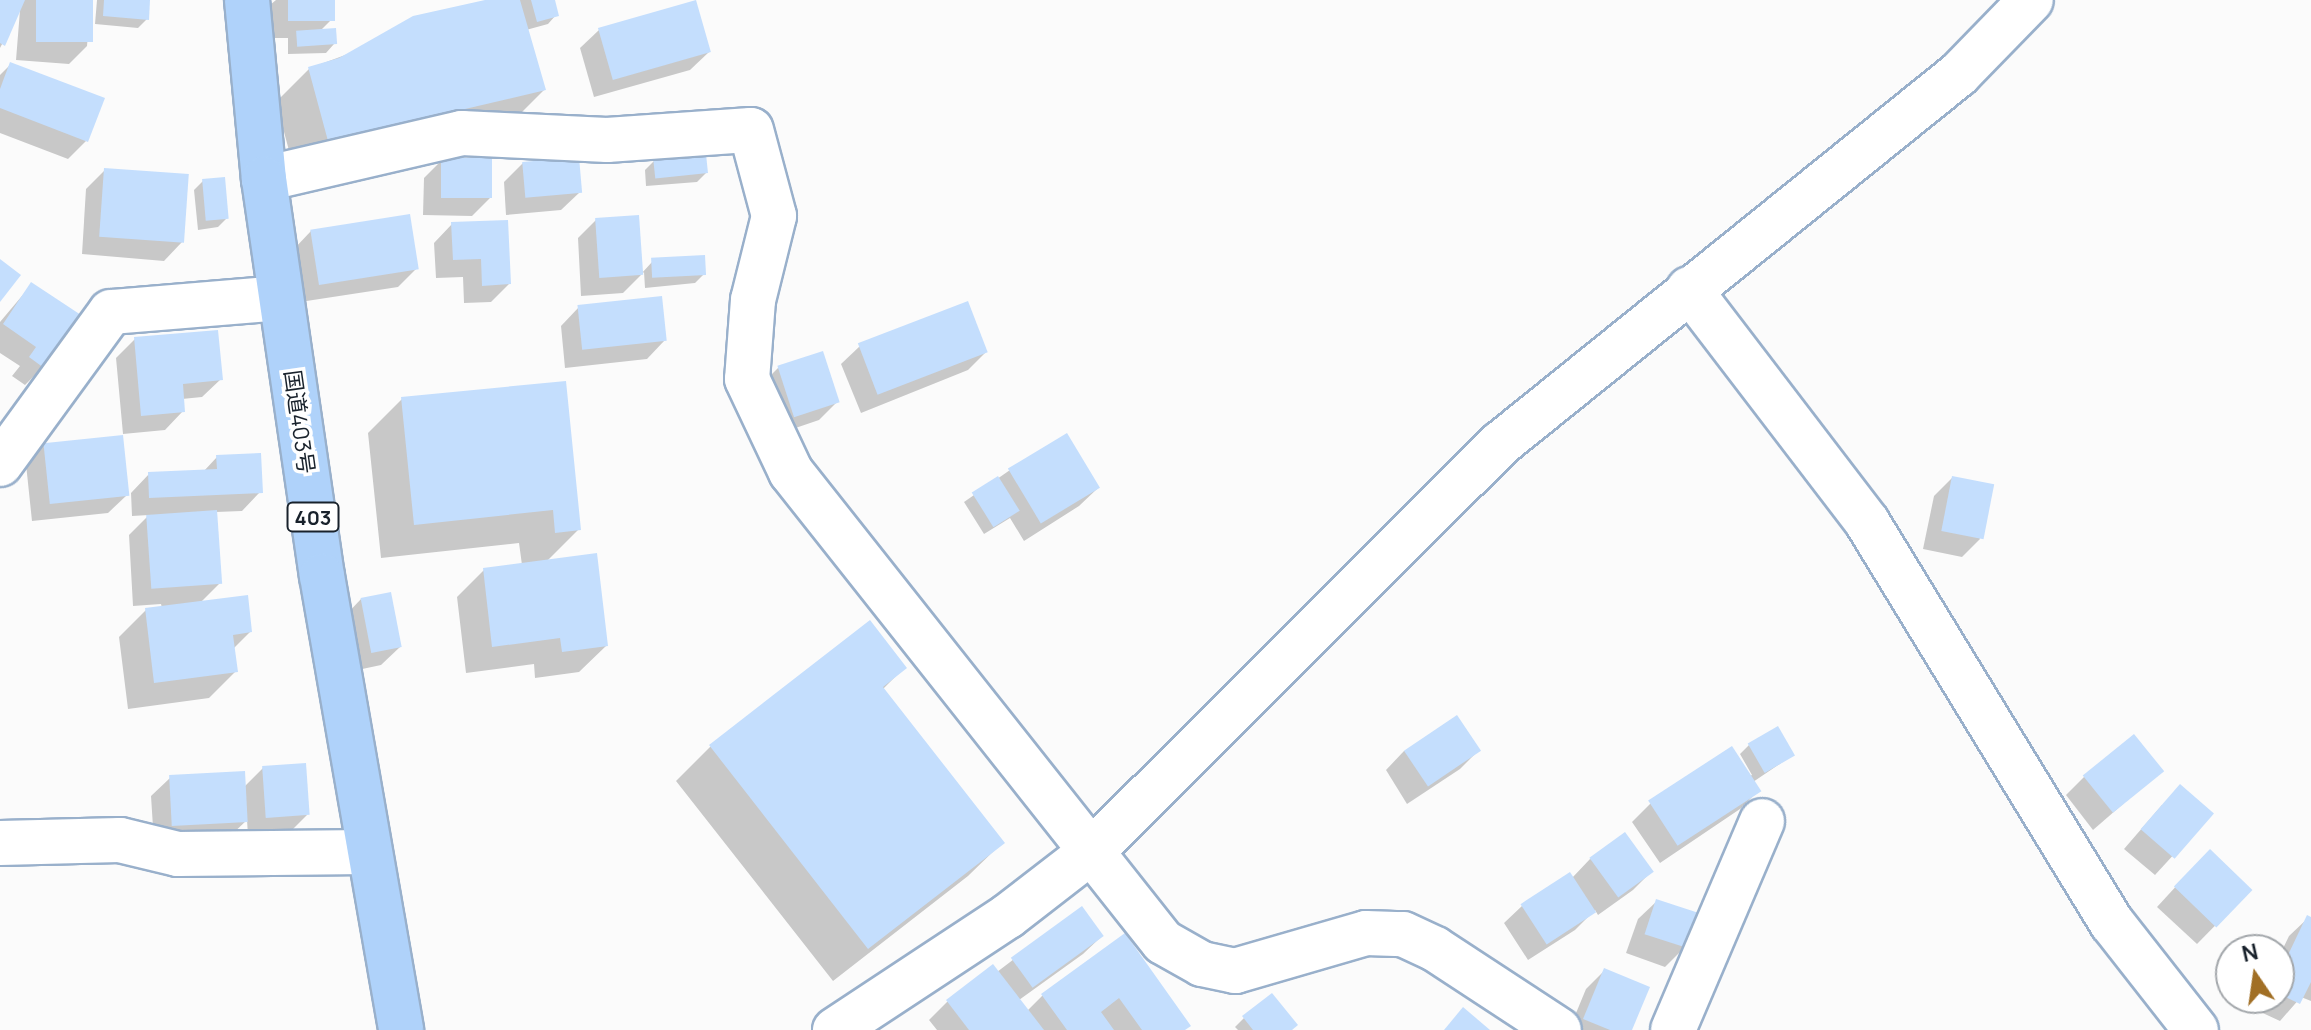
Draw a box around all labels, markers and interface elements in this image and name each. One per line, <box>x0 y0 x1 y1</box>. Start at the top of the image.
street label: 国道403号 <box>279 368 319 476</box>
road number: 403 <box>285 501 341 533</box>
north arrow <box>2215 934 2295 1014</box>
text: N <box>2239 936 2261 969</box>

